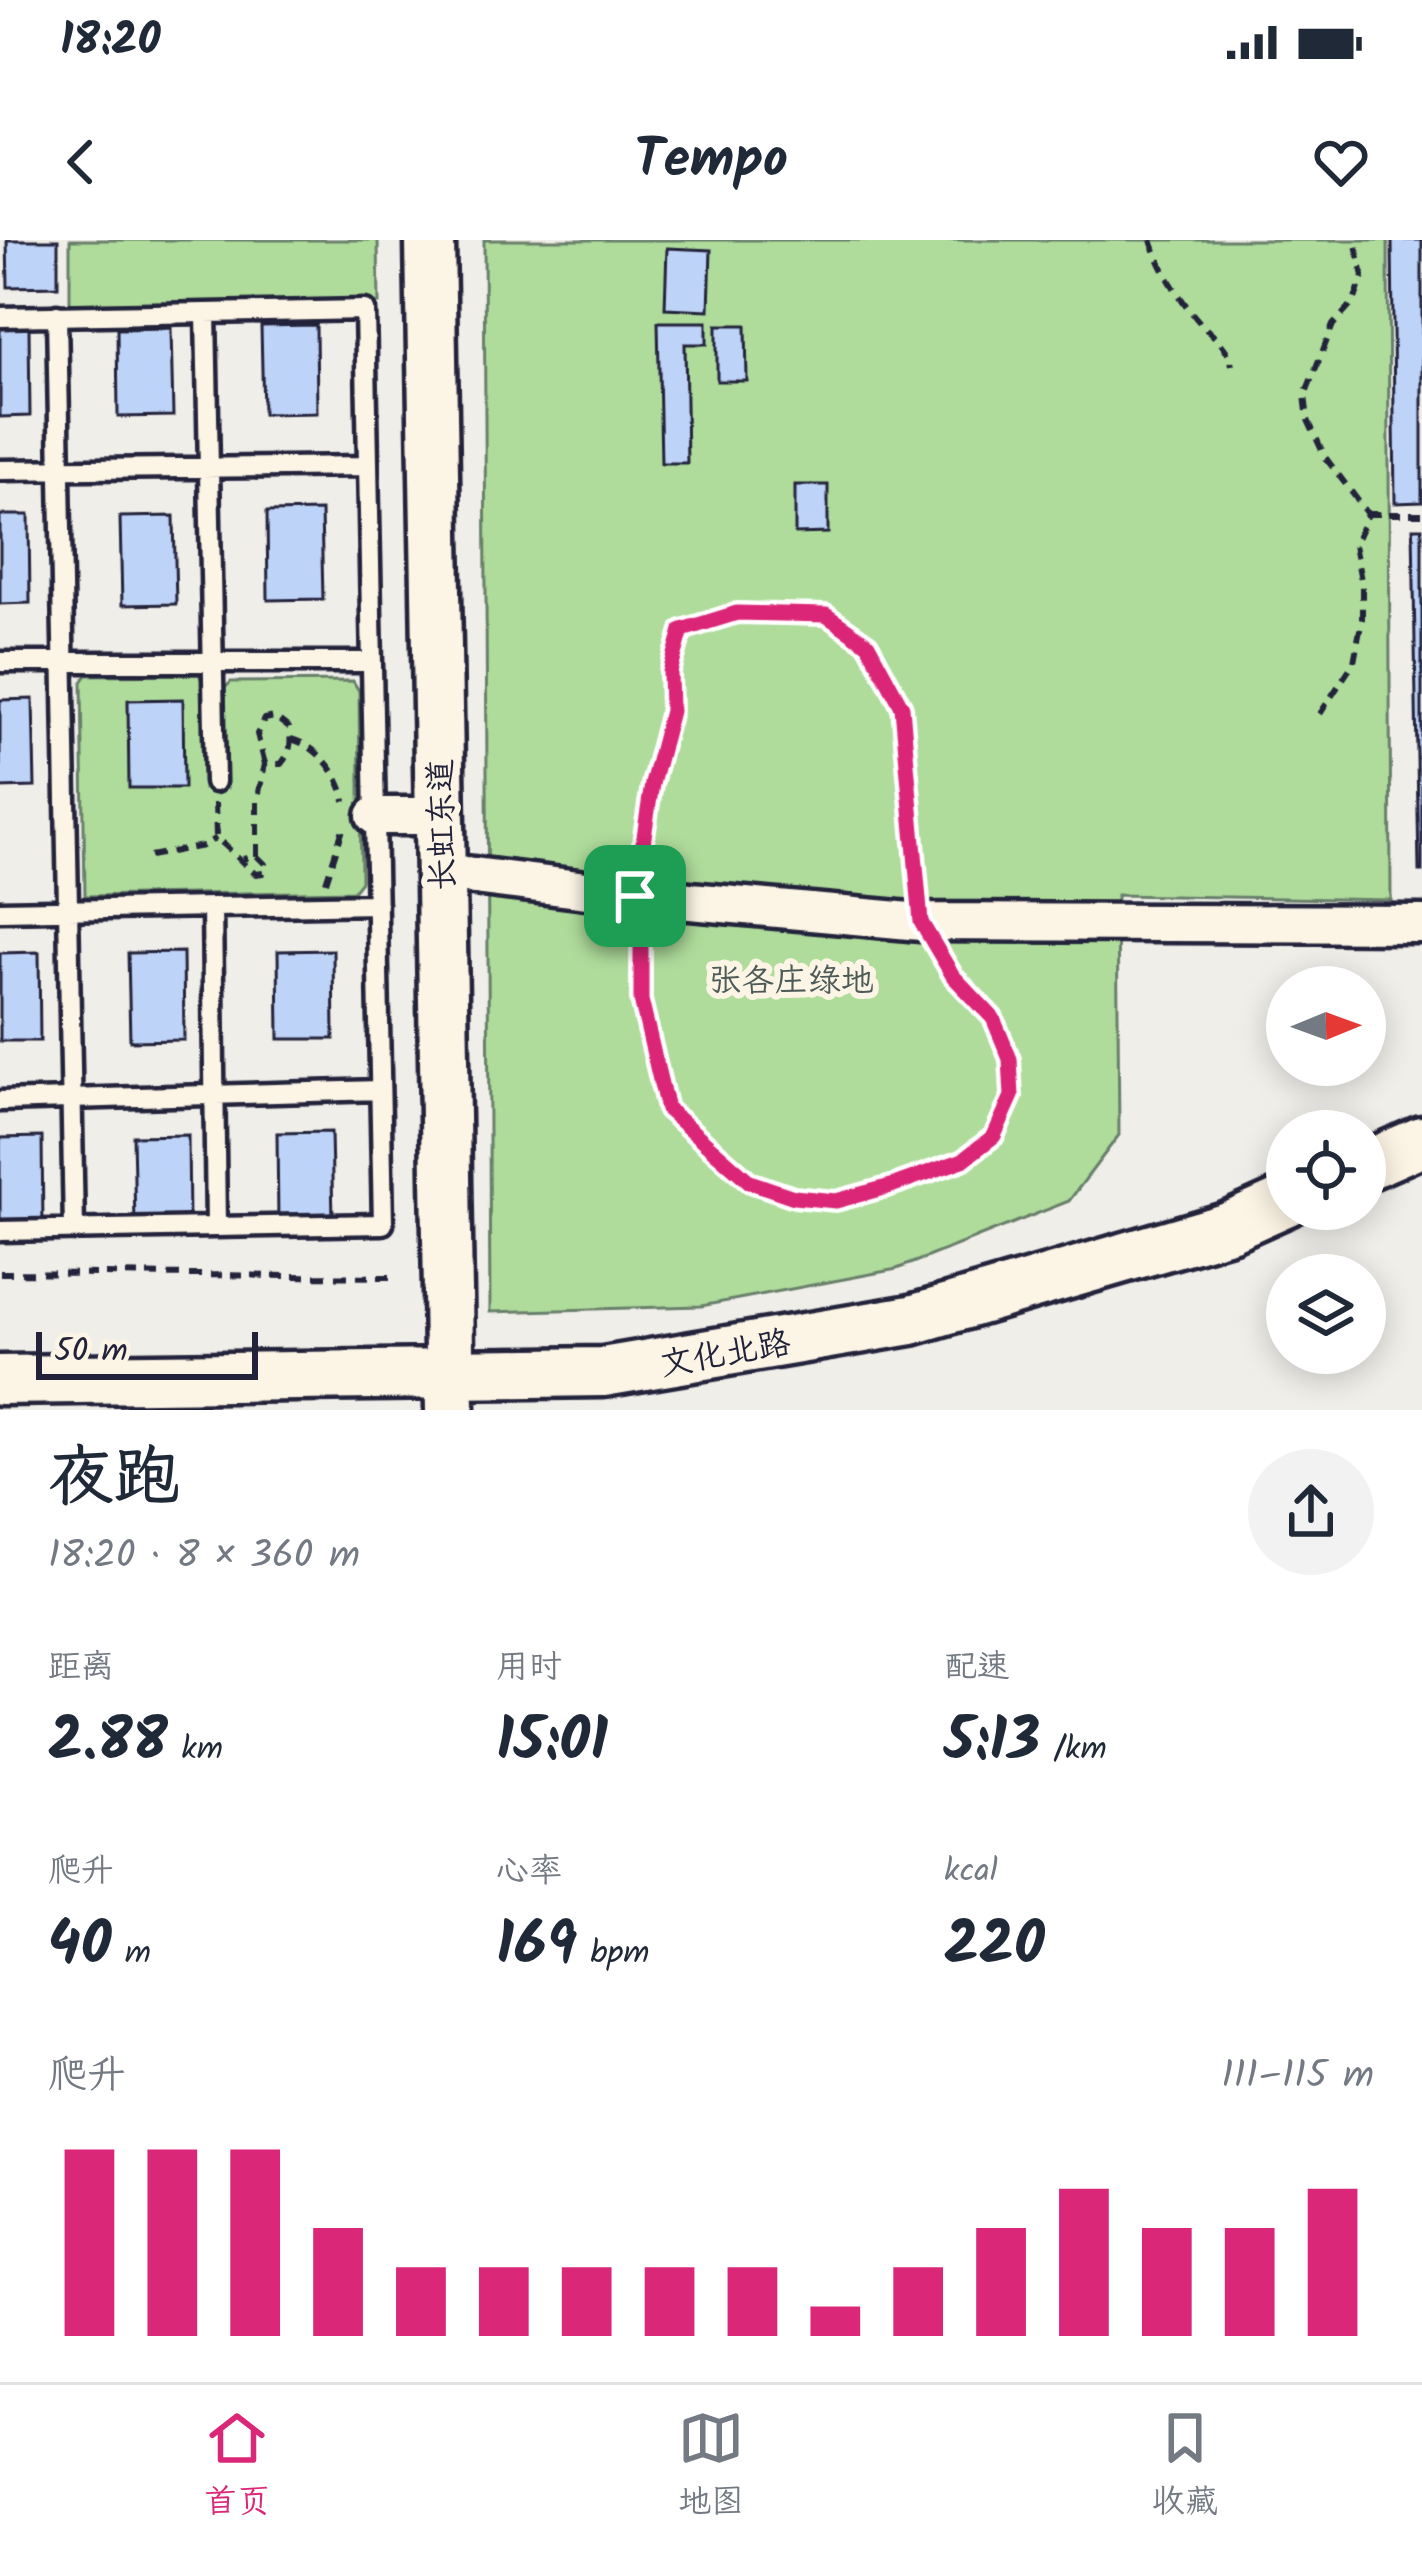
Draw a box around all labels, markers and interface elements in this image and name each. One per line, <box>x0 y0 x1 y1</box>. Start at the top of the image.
text: 18:20 <box>60 6 161 78</box>
text: Tempo <box>634 119 788 205</box>
icon: back <box>48 129 114 195</box>
icon: heart <box>1308 129 1374 195</box>
street label: 长虹东道 <box>416 758 471 891</box>
pin <box>584 845 686 947</box>
icon: arrive <box>602 863 668 929</box>
park label: 张各庄绿地 <box>709 956 874 1009</box>
north arrow <box>1266 966 1386 1086</box>
map controls <box>1266 966 1386 1374</box>
button: locate <box>1266 1110 1386 1230</box>
button: layers <box>1266 1254 1386 1374</box>
street label: 文化北路 <box>656 1318 795 1393</box>
scale bar <box>36 1326 258 1379</box>
text: 50 m <box>54 1326 128 1379</box>
text: 夜跑 <box>48 1428 180 1533</box>
button: share <box>1248 1449 1374 1575</box>
text: 18:20 · 8 × 360 m <box>48 1526 360 1588</box>
text: 距离 <box>48 1642 114 1695</box>
text: 用时 <box>496 1642 562 1695</box>
text: 配速 <box>944 1642 1010 1695</box>
text: 2.88 <box>48 1695 168 1791</box>
text: 15:01 <box>496 1695 608 1791</box>
text: 5:13 <box>944 1695 1040 1791</box>
text: km <box>168 1724 223 1777</box>
text: /km <box>1040 1724 1107 1777</box>
text: 爬升 <box>48 1846 114 1899</box>
text: 心率 <box>496 1846 562 1899</box>
text: kcal <box>944 1846 998 1899</box>
text: 40 <box>48 1899 111 1995</box>
text: 169 <box>496 1899 577 1995</box>
text: 220 <box>944 1899 1045 1995</box>
text: m <box>111 1928 151 1981</box>
text: bpm <box>577 1928 650 1981</box>
text: 爬升 <box>48 2046 126 2108</box>
text: 111–115 m <box>1221 2046 1374 2108</box>
tab: 首页 <box>204 2405 270 2530</box>
tab: 地图 <box>678 2405 744 2530</box>
tab: 收藏 <box>1152 2405 1218 2530</box>

